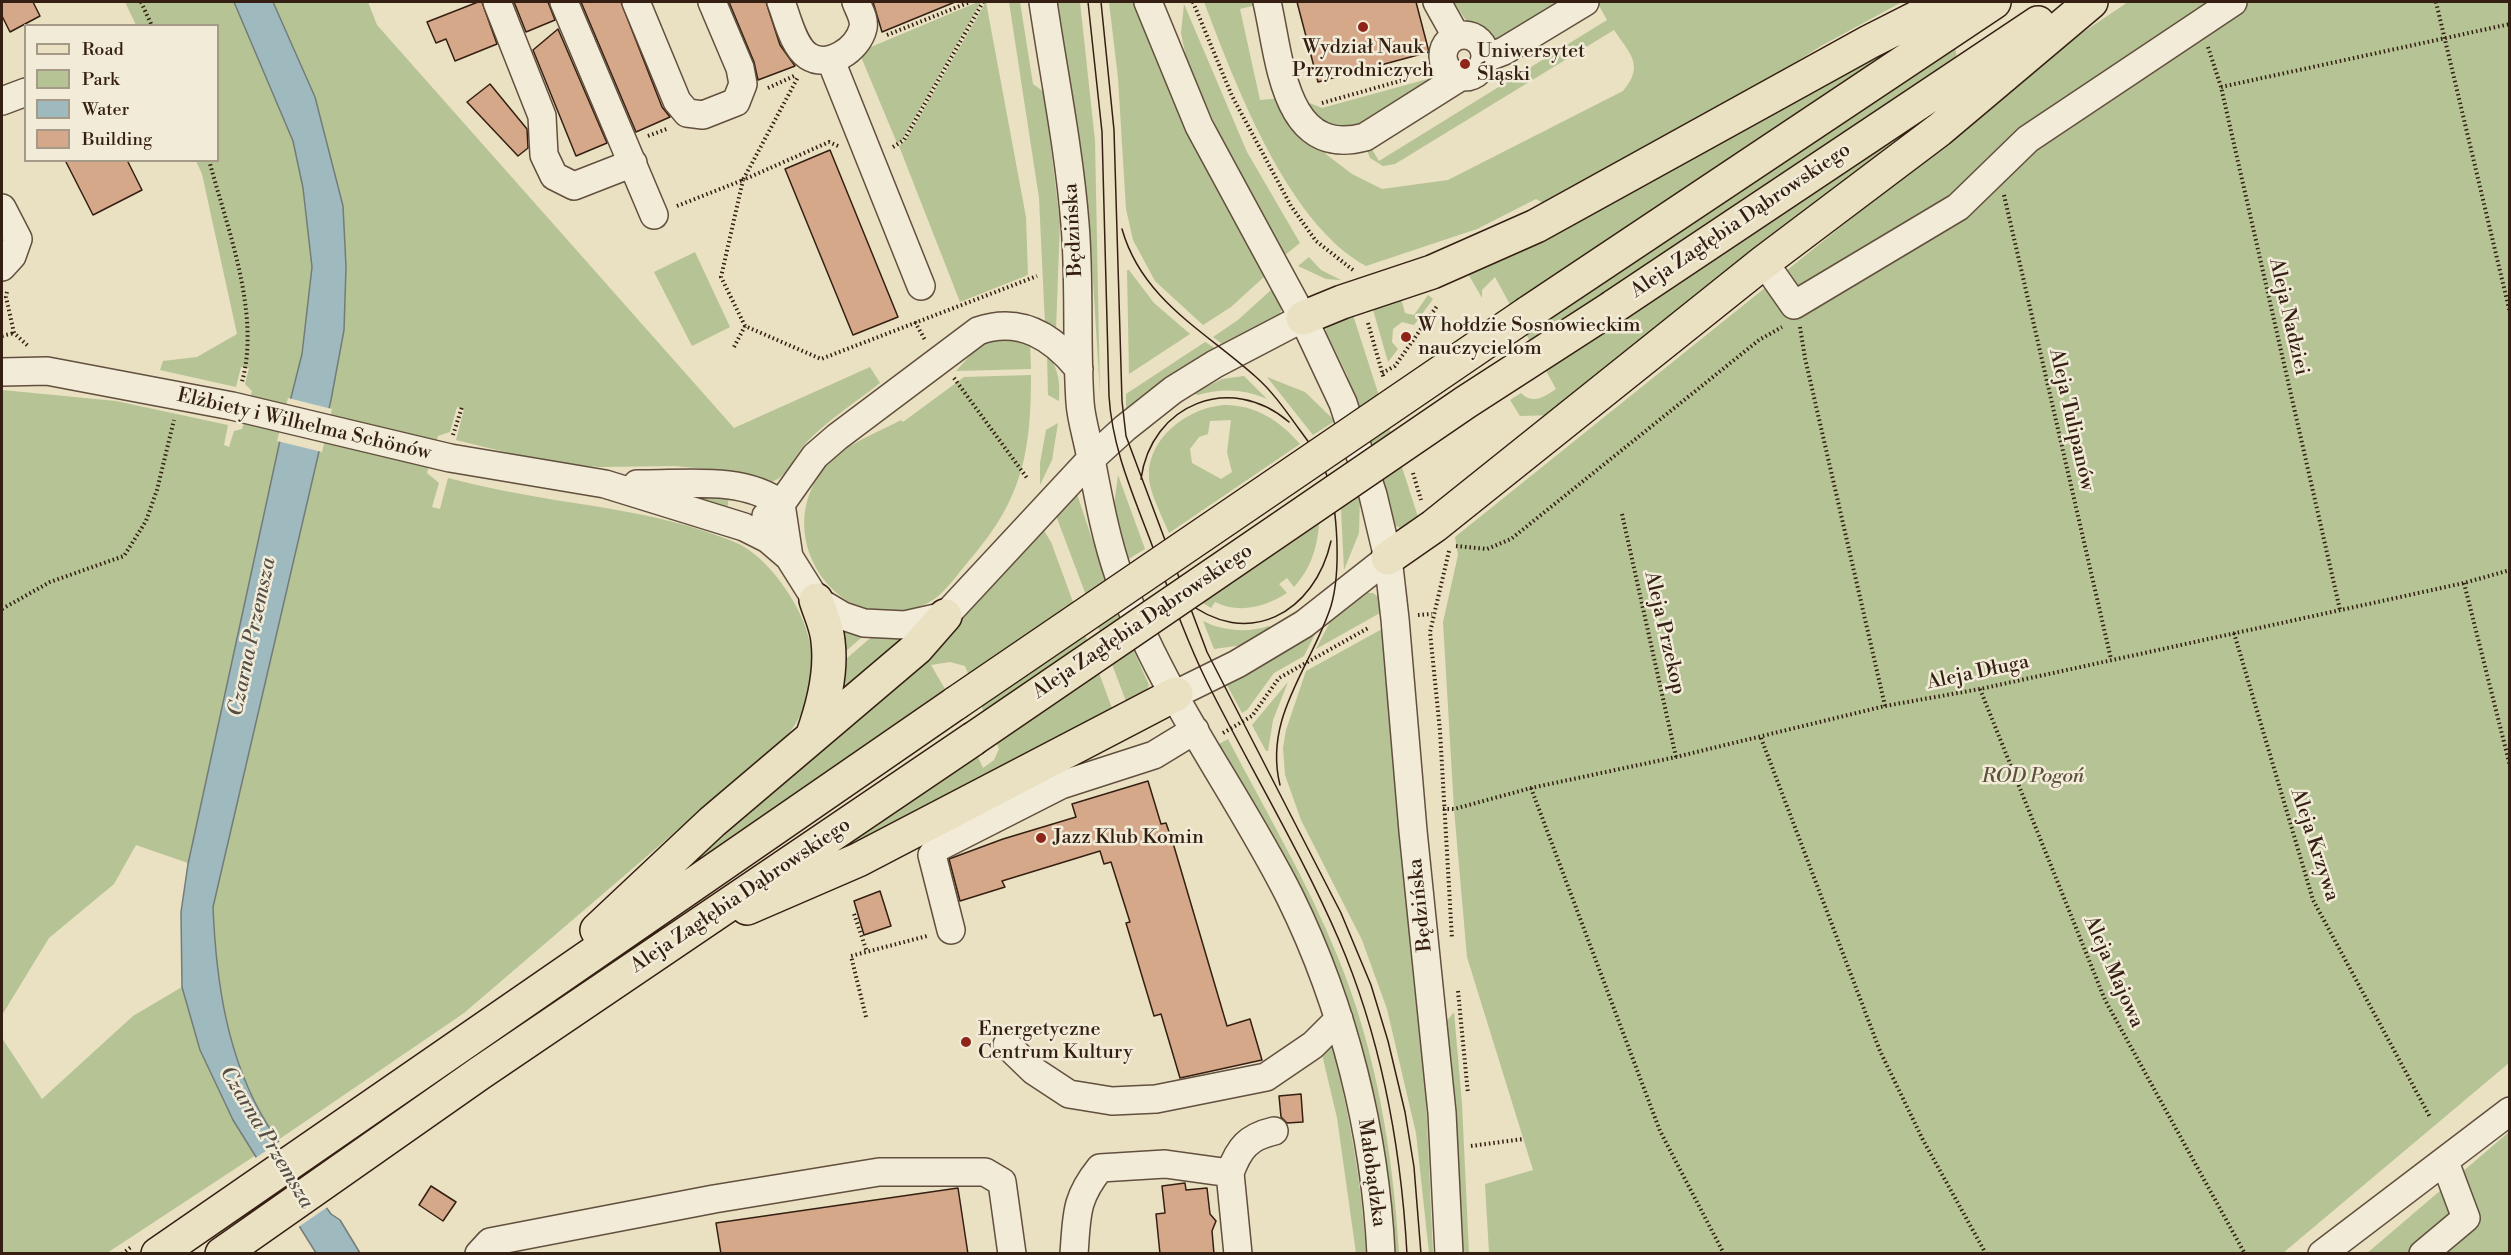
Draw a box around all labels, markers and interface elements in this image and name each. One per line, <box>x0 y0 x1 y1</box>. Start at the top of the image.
marker: Wydział Nauk Przyrodniczych <box>1356 20 1370 34</box>
legend <box>24 24 219 162</box>
place label: Wydział Nauk Przyrodniczych <box>1292 36 1434 83</box>
text: Road <box>82 38 124 61</box>
place label: Uniwersytet Śląski <box>1477 40 1585 87</box>
marker: Uniwersytet Śląski <box>1458 57 1472 71</box>
text: Park <box>82 68 119 91</box>
text: Water <box>82 98 129 121</box>
text: Building <box>82 128 152 151</box>
street label: Aleja Zagłębia Dąbrowskiego <box>1626 138 1856 304</box>
street label: Będzińska <box>1060 183 1088 277</box>
street label: Aleja Nadziei <box>2263 256 2313 378</box>
place label: W hołdzie Sosnowieckim nauczycielom <box>1418 314 1641 361</box>
marker: W hołdzie Sosnowieckim nauczycielom <box>1399 330 1413 344</box>
street label: Aleja Tulipanów <box>2043 347 2099 493</box>
street label: Elżbiety i Wilhelma Schönów <box>175 384 433 466</box>
street label: Aleja Zagłębia Dąbrowskiego <box>1028 539 1258 705</box>
water label: Czarna Przemsza <box>224 555 282 719</box>
street label: Aleja Przekop <box>1638 569 1690 697</box>
street label: Aleja Długa <box>1925 650 2031 696</box>
park label: ROD Pogoń <box>1982 765 2084 789</box>
street label: Aleja Krzywa <box>2284 786 2344 904</box>
street label: Aleja Zagłębia Dąbrowskiego <box>626 813 856 979</box>
place label: Jazz Klub Komin <box>1053 826 1204 850</box>
marker: Jazz Klub Komin <box>1034 831 1048 845</box>
street label: Będzińska <box>1404 857 1438 953</box>
street label: Aleja Majowa <box>2078 912 2148 1032</box>
place label: Energetyczne Centrum Kultury <box>978 1018 1133 1065</box>
marker: Energetyczne Centrum Kultury <box>959 1035 973 1049</box>
water label: Czarna Przemsza <box>214 1062 318 1214</box>
street label: Małobądzka <box>1352 1118 1390 1228</box>

